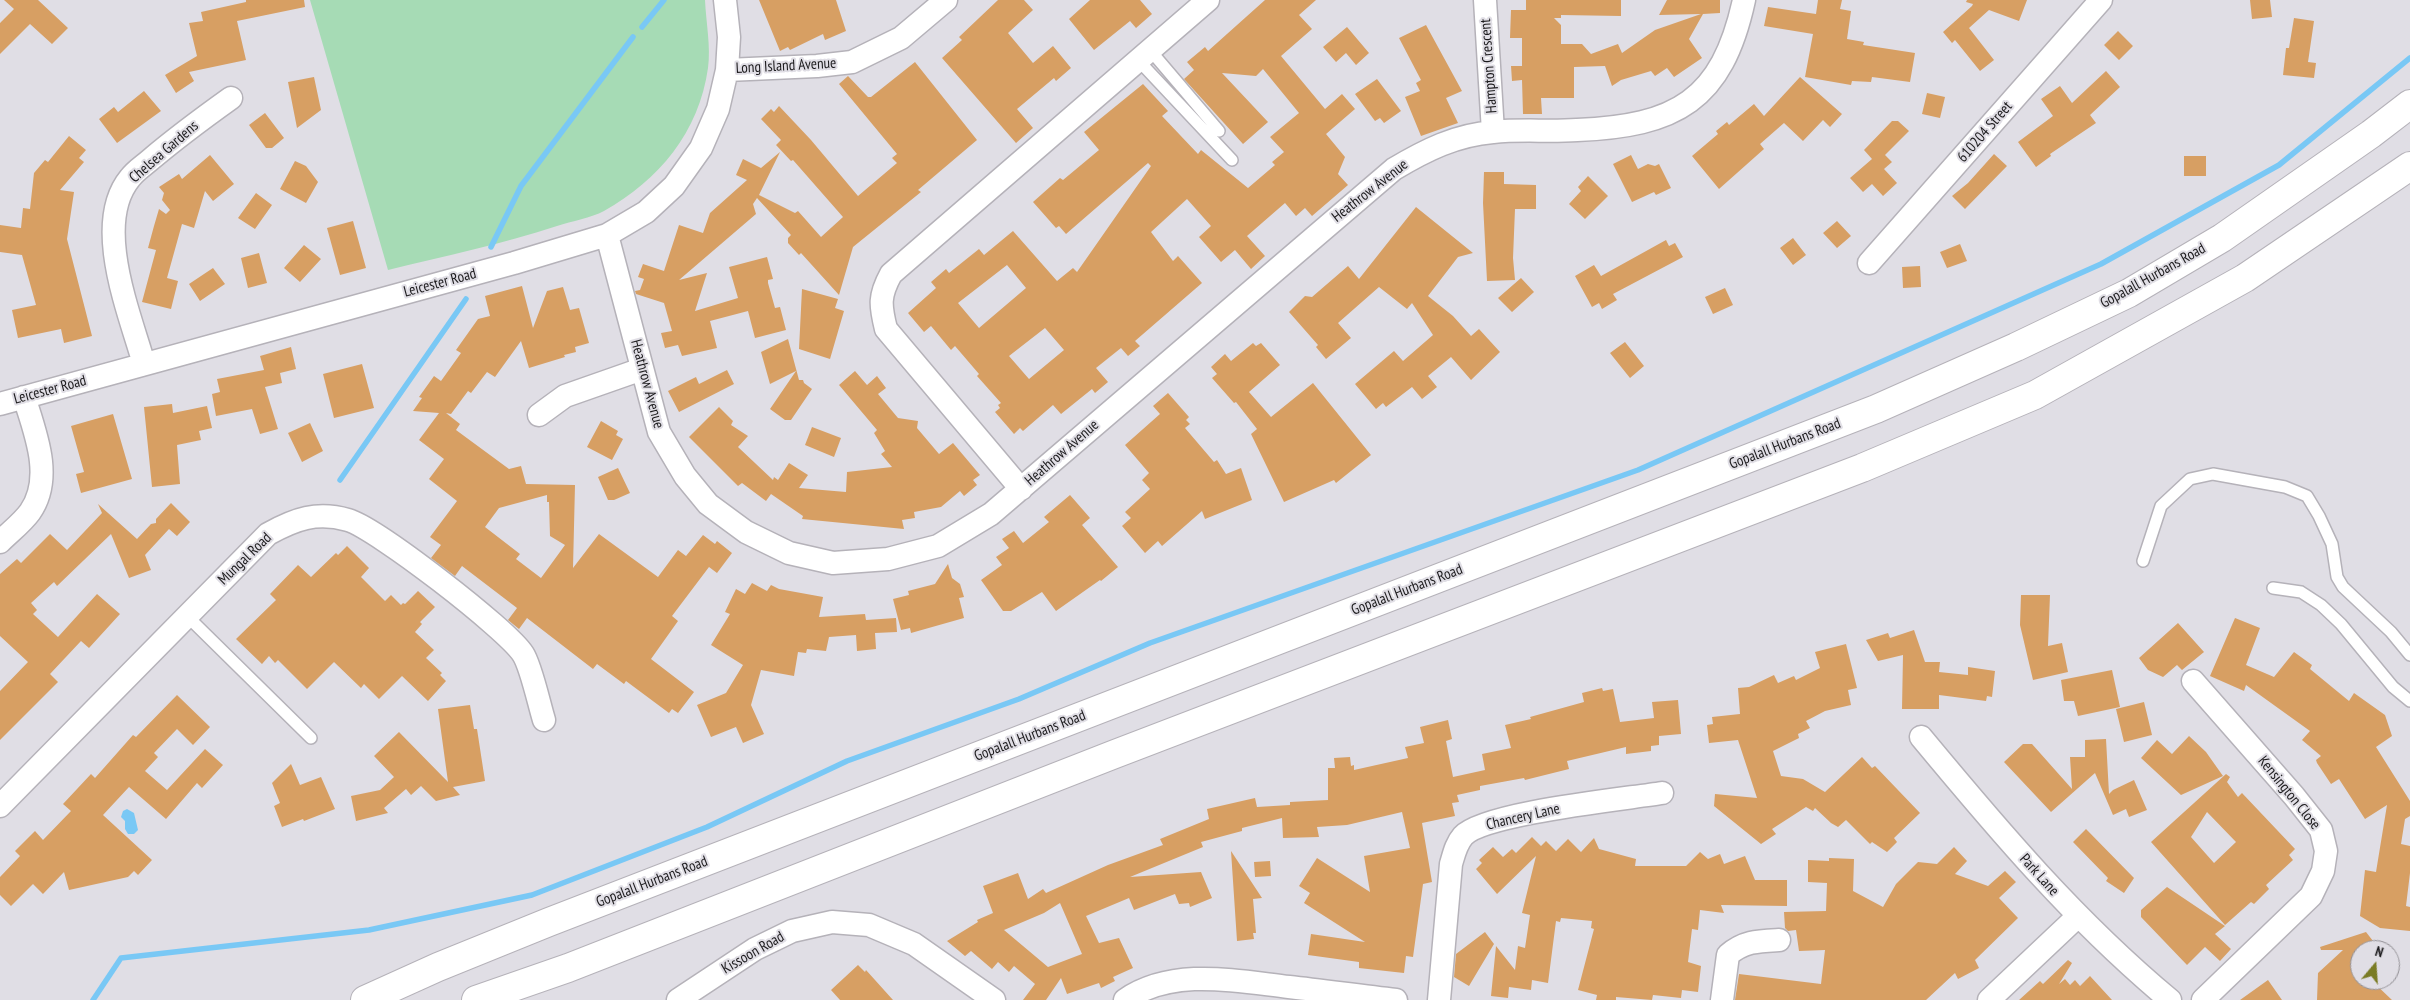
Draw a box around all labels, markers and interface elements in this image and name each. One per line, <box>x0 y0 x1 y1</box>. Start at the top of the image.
street label: Hampton Crescent <box>1477 18 1501 114</box>
street label: Long Island Avenue <box>735 54 837 78</box>
street label: 610204 Street <box>1954 98 2016 166</box>
street label: Chelsea Gardens <box>126 117 202 187</box>
street label: Heathrow Avenue <box>1328 156 1412 226</box>
street label: Gopalall Hurbans Road <box>2097 240 2209 312</box>
street label: Leicester Road <box>402 265 478 301</box>
street label: Heathrow Avenue <box>626 338 668 430</box>
street label: Leicester Road <box>12 372 88 408</box>
street label: Gopalall Hurbans Road <box>1727 415 1843 473</box>
street label: Heathrow Avenue <box>1022 416 1102 490</box>
street label: Mungal Road <box>215 529 275 589</box>
street label: Gopalall Hurbans Road <box>1349 561 1465 619</box>
street label: Gopalall Hurbans Road <box>972 707 1088 765</box>
street label: Kensington Close <box>2254 753 2324 833</box>
street label: Chancery Lane <box>1484 800 1562 834</box>
street label: Park Lane <box>2015 850 2063 900</box>
street label: Gopalall Hurbans Road <box>594 853 710 911</box>
street label: Kissoon Road <box>719 928 787 978</box>
north arrow <box>2350 940 2400 990</box>
text: N <box>2373 942 2386 961</box>

